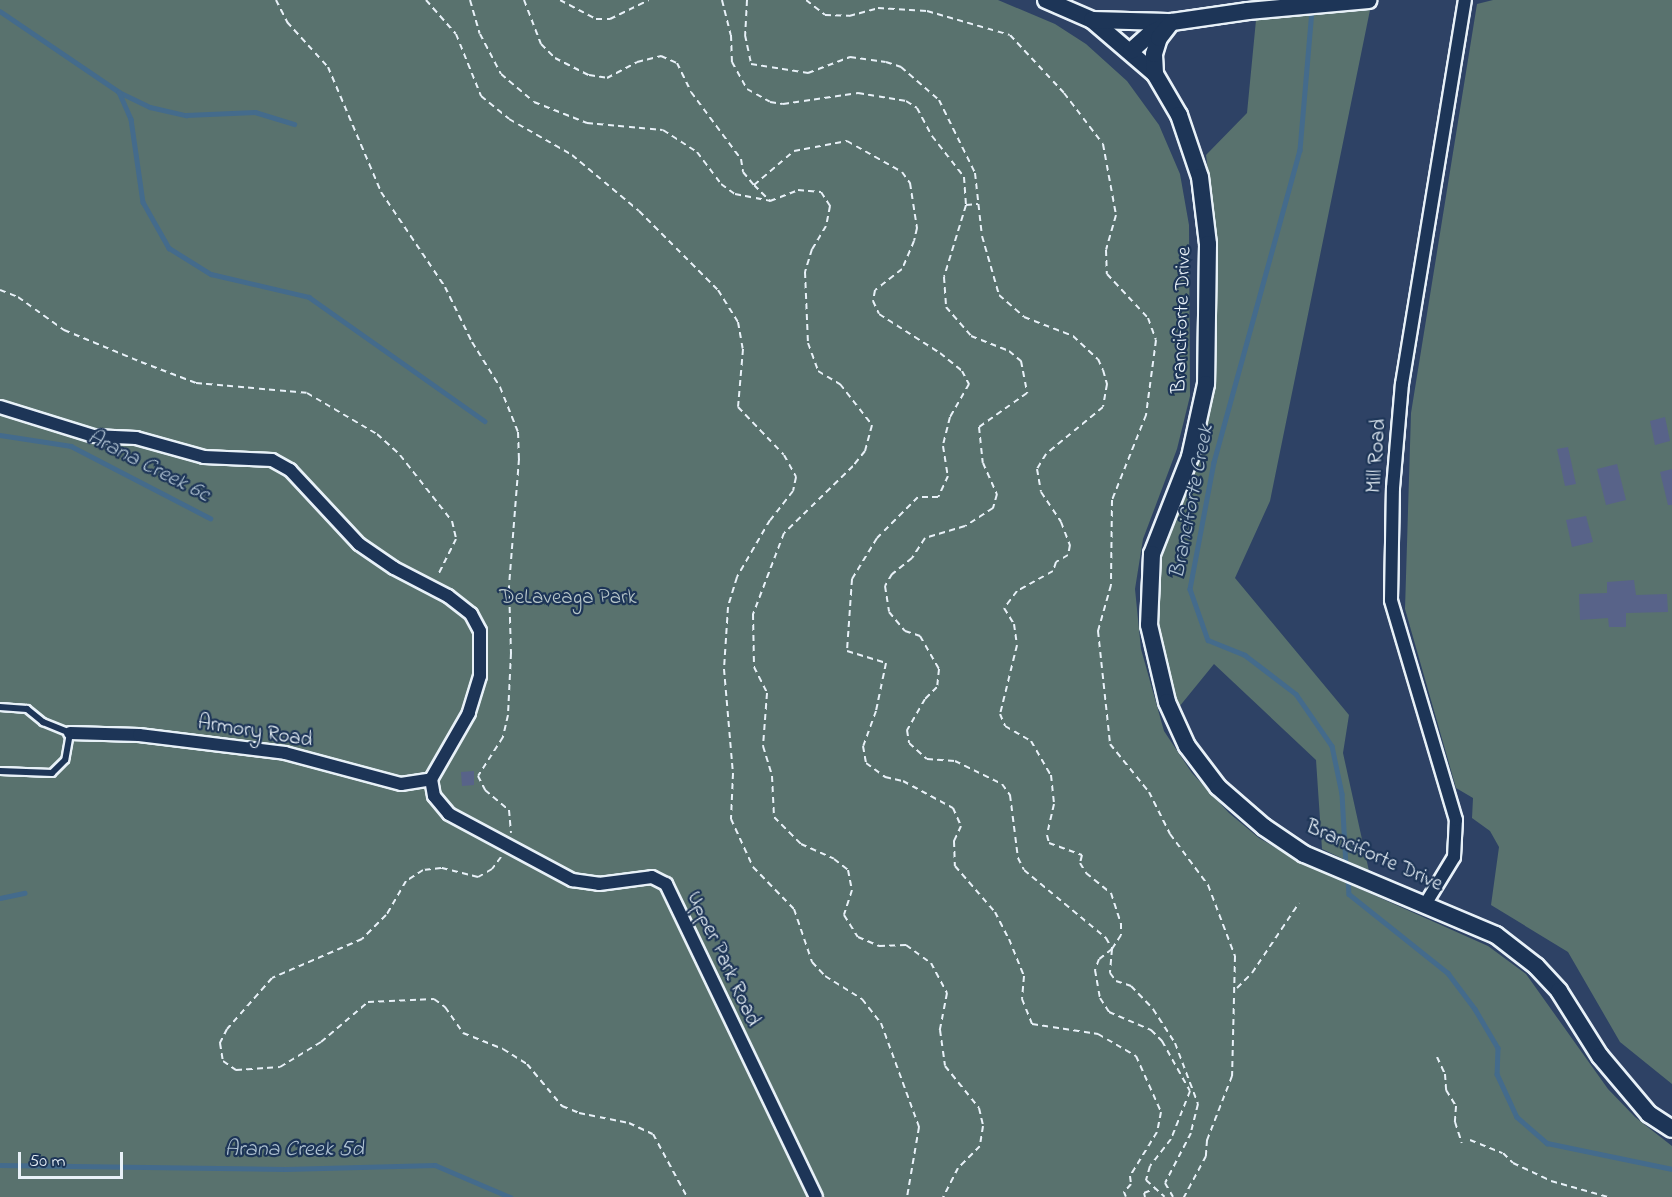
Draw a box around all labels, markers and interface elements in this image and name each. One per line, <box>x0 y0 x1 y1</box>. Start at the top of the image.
street label: Branciforte Drive <box>1167 246 1197 394</box>
street label: Mill Road <box>1362 418 1392 494</box>
water label: Branciforte Creek <box>1165 423 1221 581</box>
water label: Arana Creek 6c <box>82 425 214 509</box>
park label: DeLaveaga Park <box>499 585 637 611</box>
street label: Armory Road <box>196 710 314 754</box>
street label: Branciforte Drive <box>1302 815 1446 897</box>
street label: Upper Park Road <box>681 887 765 1031</box>
water label: Arana Creek 5d <box>224 1138 364 1164</box>
scale bar <box>21 1140 126 1178</box>
text: 50 m <box>29 1149 66 1175</box>

